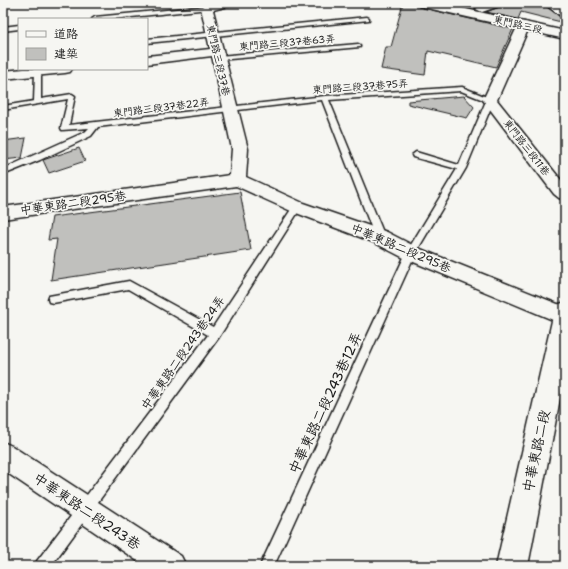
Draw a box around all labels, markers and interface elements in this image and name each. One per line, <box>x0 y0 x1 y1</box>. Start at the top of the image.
street label: 東門路三段 <box>492 13 544 36</box>
legend <box>18 18 148 70</box>
street label: 東門路三段37巷 <box>204 23 233 98</box>
text: 道路 <box>54 26 78 42</box>
street label: 東門路三段37巷63弄 <box>238 32 336 53</box>
text: 建築 <box>54 46 78 62</box>
street label: 東門路三段37巷75弄 <box>312 77 408 96</box>
street label: 東門路三段37巷22弄 <box>112 95 210 120</box>
street label: 東門路三段11巷 <box>501 117 553 179</box>
street label: 中華東路二段295巷 <box>19 188 127 218</box>
street label: 中華東路二段295巷 <box>348 220 454 276</box>
street label: 中華東路二段243巷24弄 <box>138 293 228 413</box>
street label: 中華東路二段243巷12弄 <box>284 329 366 477</box>
street label: 中華東路二段 <box>518 408 554 494</box>
street label: 中華東路二段243巷 <box>30 468 145 554</box>

